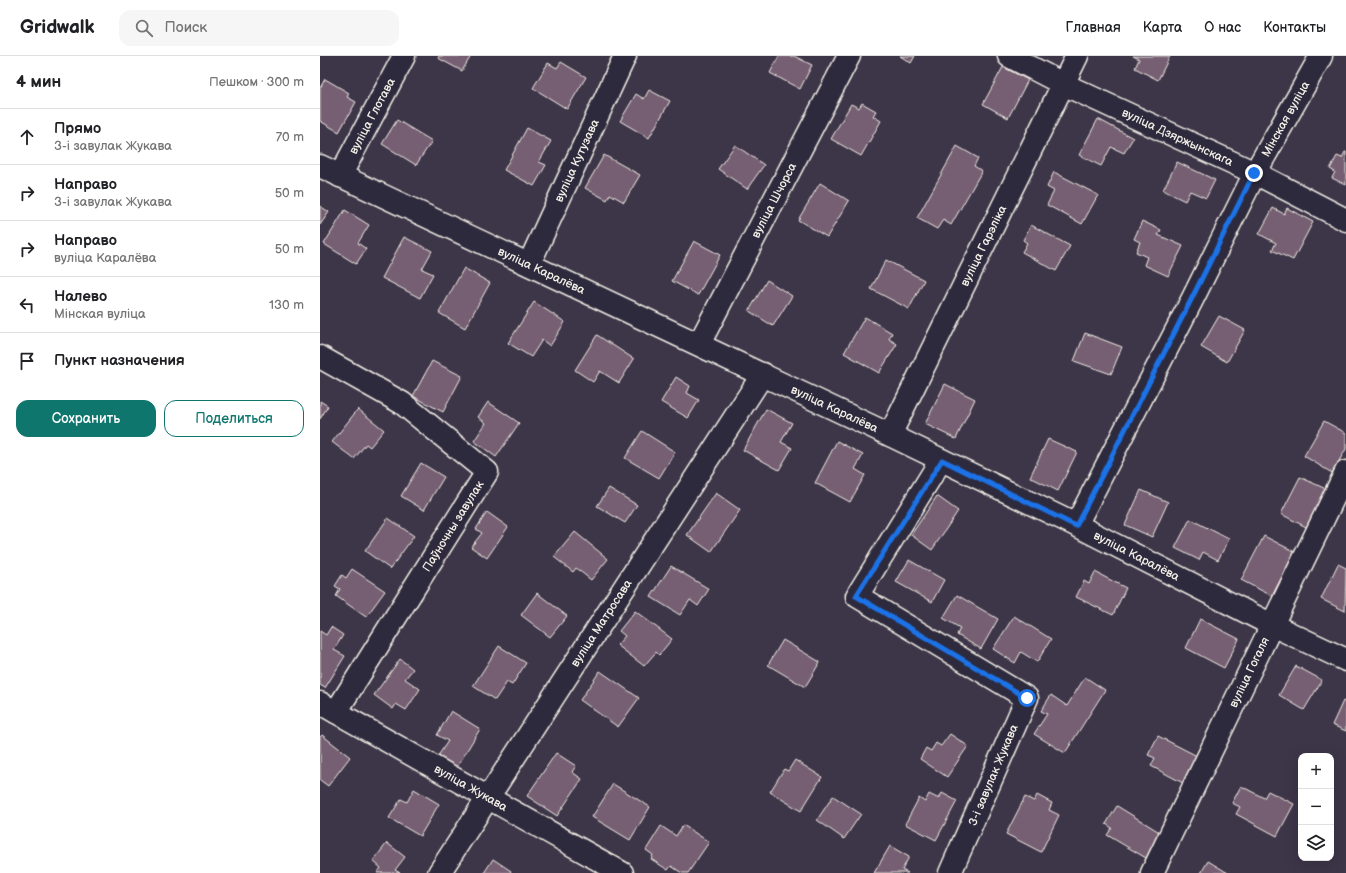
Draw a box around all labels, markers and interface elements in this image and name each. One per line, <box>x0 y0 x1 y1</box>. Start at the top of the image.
search box <box>119 10 399 46</box>
text: Gridwalk <box>20 16 95 39</box>
icon: search <box>133 17 155 39</box>
text: Поиск <box>165 18 207 37</box>
text: Главная <box>1066 19 1121 36</box>
text: Карта <box>1143 19 1182 36</box>
text: О нас <box>1204 19 1241 36</box>
text: Контакты <box>1263 19 1326 36</box>
text: 4 мин <box>16 72 61 92</box>
text: Пешком · 300 m <box>209 74 304 90</box>
street label: вуліца Глотава <box>346 76 399 157</box>
street label: Мінская вуліца <box>1259 79 1313 160</box>
street label: вуліца Дзяржынскага <box>1119 105 1235 170</box>
street label: вуліца Кутузава <box>552 117 603 205</box>
text: Прямо <box>54 119 101 138</box>
icon: ahead <box>16 126 38 148</box>
text: 70 m <box>276 129 304 145</box>
text: 3-і завулак Жукава <box>54 138 172 154</box>
street label: вуліца Шчорса <box>748 160 800 241</box>
route end <box>1245 164 1263 182</box>
text: Направо <box>54 175 117 194</box>
icon: right <box>16 182 38 204</box>
text: 50 m <box>275 185 304 201</box>
text: 3-і завулак Жукава <box>54 194 172 210</box>
street label: вуліца Гарэліка <box>957 203 1010 289</box>
text: Направо <box>54 231 117 250</box>
icon: right <box>16 238 38 260</box>
text: 50 m <box>275 241 304 257</box>
street label: вуліца Каралёва <box>495 244 587 298</box>
text: вуліца Каралёва <box>54 250 156 266</box>
text: Налево <box>54 287 107 306</box>
icon: left <box>16 294 38 316</box>
text: 130 m <box>269 297 304 313</box>
text: Мінская вуліца <box>54 306 146 322</box>
icon: arrive <box>16 350 38 372</box>
text: Пункт назначения <box>54 351 185 370</box>
street label: вуліца Каралёва <box>788 382 880 436</box>
button: Сохранить <box>16 400 156 437</box>
button: Поделиться <box>164 400 304 437</box>
street label: Паўночны завулак <box>419 477 488 575</box>
street label: вуліца Каралёва <box>1091 528 1182 585</box>
street label: вуліца Матросава <box>568 577 636 670</box>
street label: вуліца Гогаля <box>1226 634 1273 710</box>
route start <box>1018 689 1036 707</box>
street label: 3-і завулак Жукава <box>965 722 1022 828</box>
map controls <box>1298 753 1334 861</box>
button: + <box>1298 753 1334 789</box>
street label: вуліца Жукава <box>431 762 510 815</box>
button: − <box>1298 789 1334 825</box>
button: layers <box>1298 825 1334 861</box>

